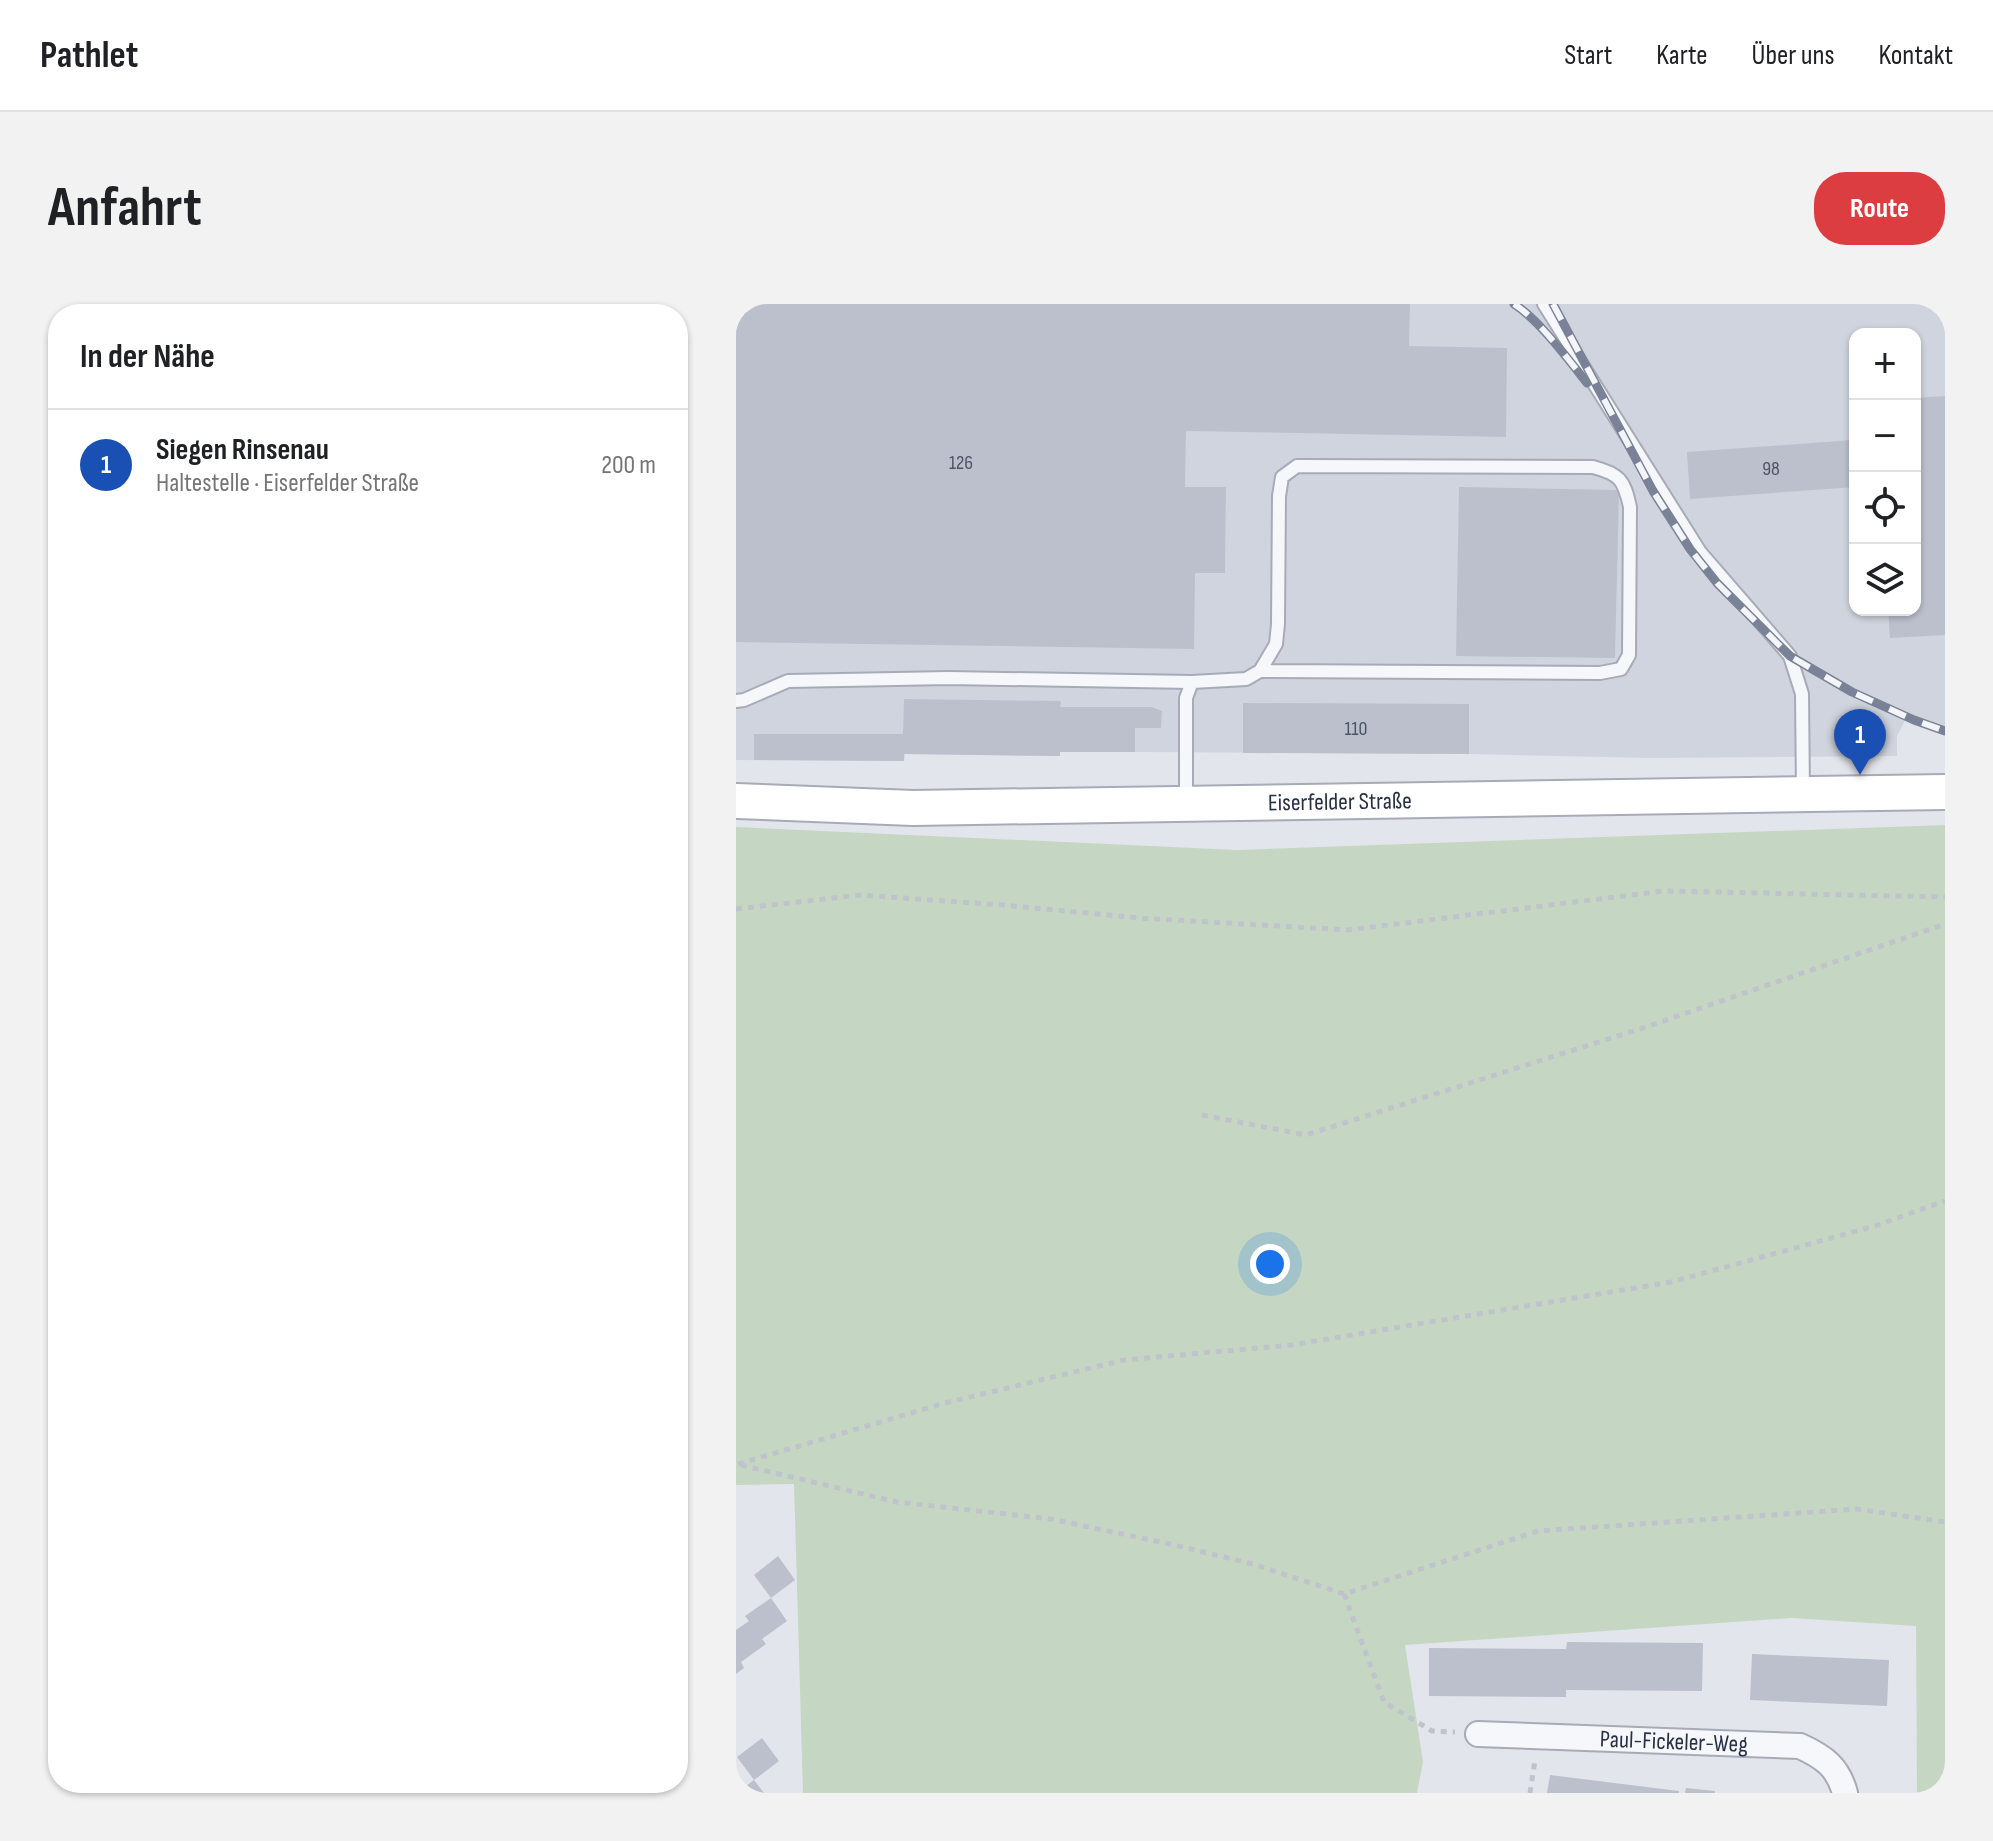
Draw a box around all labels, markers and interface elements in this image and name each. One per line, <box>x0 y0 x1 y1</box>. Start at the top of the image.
text: Pathlet <box>40 33 138 78</box>
text: Start <box>1564 39 1612 72</box>
text: Karte <box>1656 39 1708 72</box>
text: Über uns <box>1752 39 1835 72</box>
text: Kontakt <box>1879 39 1953 72</box>
button: Route <box>1814 172 1945 245</box>
text: Anfahrt <box>48 175 202 242</box>
map controls <box>1849 328 1921 616</box>
button: + <box>1849 328 1921 400</box>
text: In der Nähe <box>80 336 215 377</box>
button: − <box>1849 400 1921 472</box>
text: Siegen Rinsenau <box>156 432 329 468</box>
text: 1 <box>101 450 111 481</box>
text: 200 m <box>601 450 656 481</box>
house number: 126 <box>949 451 973 475</box>
house number: 98 <box>1762 457 1780 481</box>
text: Haltestelle · Eiserfelder Straße <box>156 468 419 499</box>
button: locate <box>1849 472 1921 544</box>
button: layers <box>1849 544 1921 616</box>
pin: 1 <box>1834 709 1886 775</box>
house number: 110 <box>1345 717 1367 741</box>
street label: Eiserfelder Straße <box>1268 786 1412 817</box>
your location <box>1250 1244 1290 1284</box>
street label: Paul-Fickeler-Weg <box>1599 1725 1748 1759</box>

